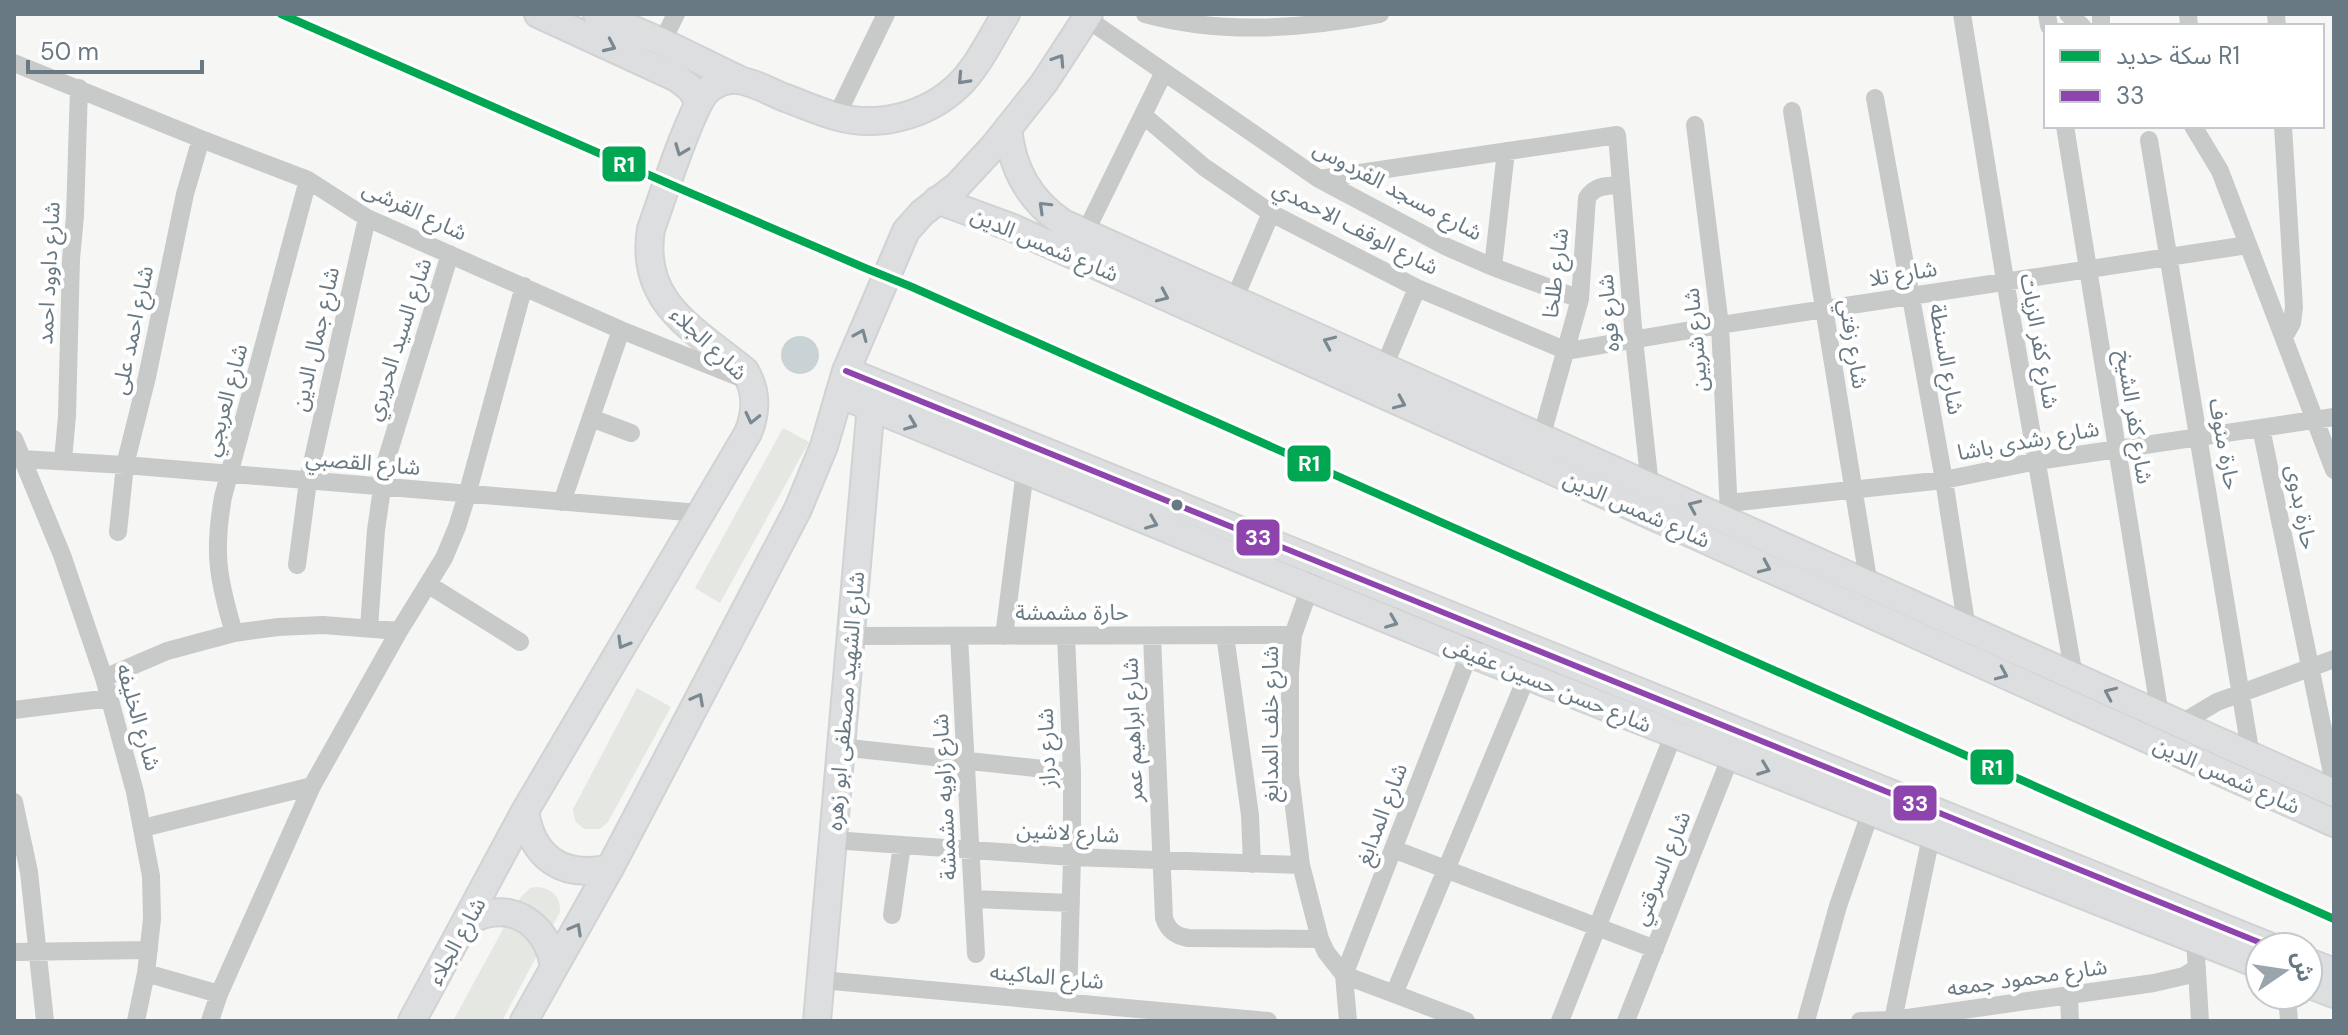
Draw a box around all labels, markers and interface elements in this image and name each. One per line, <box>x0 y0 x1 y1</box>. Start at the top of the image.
scale bar <box>28 24 202 74</box>
legend <box>2044 24 2324 128</box>
text: 50 m <box>40 36 99 67</box>
one-way arrow <box>601 36 616 52</box>
text: سكة حديد R1 <box>2116 40 2240 71</box>
one-way arrow <box>1050 55 1065 69</box>
one-way arrow <box>958 70 972 84</box>
text: 33 <box>2116 80 2144 111</box>
street label: شارع مسجد الفردوس <box>1307 134 1487 249</box>
one-way arrow <box>674 143 691 157</box>
line badge: R1 <box>601 145 647 183</box>
text: R1 <box>613 150 635 179</box>
street label: شارع الوقف الاحمدي <box>1267 173 1443 284</box>
street label: شارع القرشى <box>357 174 472 249</box>
street label: شارع شمس الدين <box>966 200 1123 290</box>
street label: شارع داوود احمد <box>30 201 69 345</box>
one-way arrow <box>1039 202 1053 217</box>
street label: شارع طلخا <box>1536 226 1577 320</box>
street label: شارع السيد الحريري <box>359 254 440 425</box>
street label: شارع تلا <box>1867 254 1939 295</box>
street label: شارع احمد على <box>105 263 162 398</box>
street label: شارع جمال الدين <box>285 264 348 415</box>
street label: شارع كفر الزيات <box>2011 271 2066 411</box>
street label: شارع فوه <box>1591 273 1628 353</box>
one-way arrow <box>1155 286 1170 302</box>
street label: شارع شربين <box>1677 287 1716 393</box>
street label: شارع زفتي <box>1830 297 1875 391</box>
street label: شارع الجلاء <box>662 300 754 388</box>
street label: شارع السنطة <box>1921 301 1971 417</box>
one-way arrow <box>852 329 868 343</box>
one-way arrow <box>1322 336 1337 352</box>
street label: شارع العربجي <box>197 341 256 460</box>
street label: شارع كفر الشيخ <box>2108 348 2159 487</box>
one-way arrow <box>1392 393 1407 409</box>
street label: حارة منوف <box>2202 396 2247 492</box>
one-way arrow <box>744 410 761 424</box>
one-way arrow <box>903 414 917 431</box>
street label: شارع رشدى باشا <box>1955 414 2102 469</box>
street label: شارع القصبي <box>304 443 422 484</box>
line badge: R1 <box>1286 444 1332 483</box>
text: R1 <box>1298 449 1320 478</box>
street label: حارة بدوى <box>2279 462 2324 552</box>
street label: شارع شمس الدين <box>1558 464 1715 557</box>
unlabelled marker <box>1169 497 1185 513</box>
one-way arrow <box>1687 500 1702 516</box>
one-way arrow <box>1144 513 1158 529</box>
line badge: 33 <box>1235 518 1281 557</box>
text: 33 <box>1245 523 1271 552</box>
one-way arrow <box>1757 557 1771 573</box>
street label: شارع الشهيد مصطفى ابو زهره <box>820 570 873 832</box>
street label: حارة مشمشة <box>1015 598 1129 627</box>
one-way arrow <box>1384 612 1398 628</box>
street label: شارع حسن حسين عفيفى <box>1439 630 1656 741</box>
one-way arrow <box>617 634 633 649</box>
street label: شارع خلف المدابغ <box>1256 646 1287 802</box>
street label: شارع ابراهيم عمر <box>1115 657 1152 804</box>
street label: شارع الخليفه <box>107 660 168 775</box>
one-way arrow <box>1994 664 2009 680</box>
one-way arrow <box>2103 686 2118 702</box>
one-way arrow <box>689 693 704 708</box>
street label: شارع دراز <box>1031 707 1064 789</box>
street label: شارع زاويه مشمشة <box>926 713 965 881</box>
street label: شارع شمس الدين <box>2148 730 2305 823</box>
line badge: R1 <box>1969 748 2015 786</box>
text: R1 <box>1981 753 2003 782</box>
street label: شارع المدابغ <box>1349 759 1416 870</box>
one-way arrow <box>1756 759 1770 776</box>
line badge: 33 <box>1892 784 1938 822</box>
text: 33 <box>1902 789 1928 818</box>
street label: شارع السرقتي <box>1625 807 1699 930</box>
street label: شارع لاشين <box>1016 815 1120 852</box>
street label: شارع الجلاء <box>421 892 494 991</box>
one-way arrow <box>566 923 582 937</box>
north arrow <box>2244 931 2324 1011</box>
text: ش <box>2285 949 2321 985</box>
street label: شارع محمود جمعه <box>1945 952 2109 1005</box>
street label: شارع الماكينه <box>989 957 1105 998</box>

